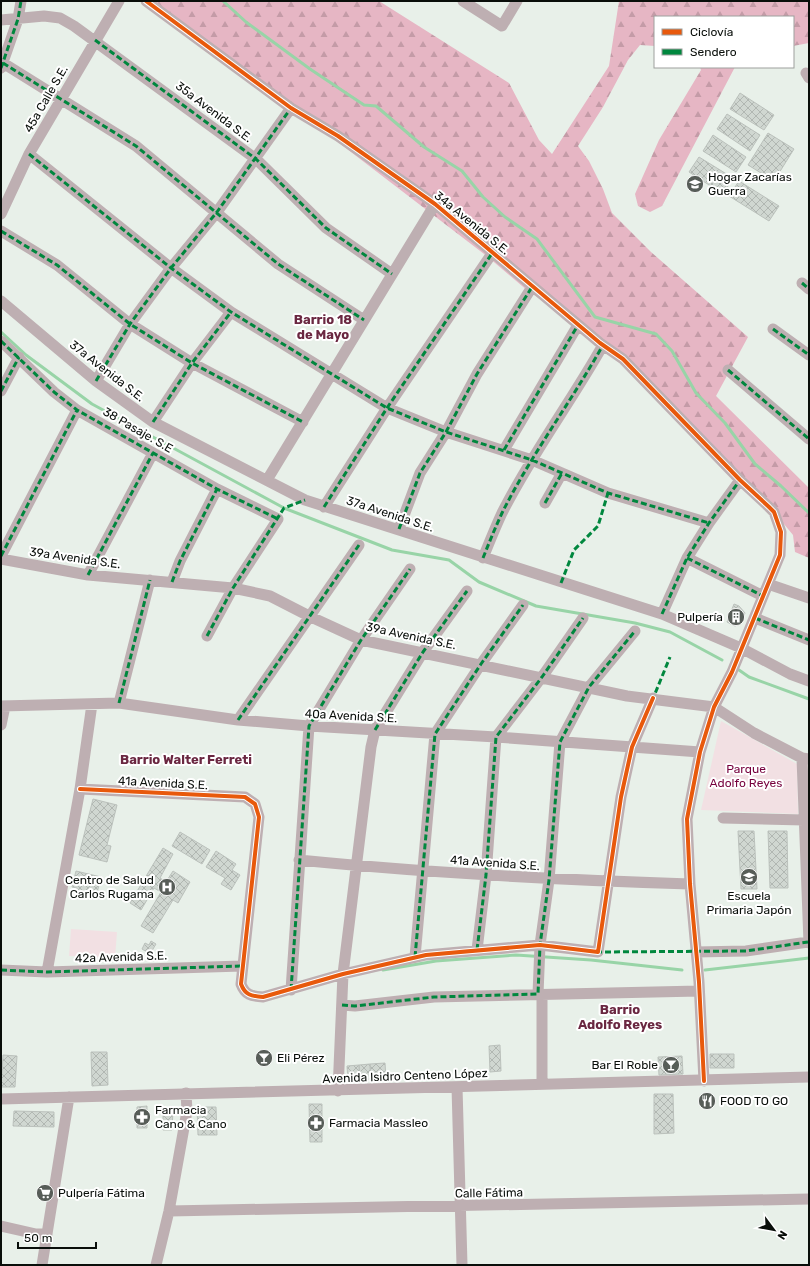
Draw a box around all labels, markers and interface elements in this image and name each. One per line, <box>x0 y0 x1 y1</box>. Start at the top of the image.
legend <box>654 16 794 68</box>
text: Ciclovía <box>690 25 733 39</box>
text: Sendero <box>690 45 737 59</box>
street label: 45a Calle S.E. <box>21 63 71 135</box>
street label: 35a Avenida S.E. <box>173 79 255 145</box>
place label: Hogar Zacarías Guerra <box>708 170 792 198</box>
school or university icon: Hogar Zacarías Guerra <box>685 174 705 194</box>
street label: 34a Avenida S.E. <box>432 189 512 257</box>
district label: Barrio 18 de Mayo <box>294 312 352 342</box>
street label: 37a Avenida S.E. <box>67 337 147 405</box>
street label: 38 Pasaje. S.E <box>101 404 175 456</box>
street label: 37a Avenida S.E. <box>345 493 435 535</box>
street label: 39a Avenida S.E. <box>28 545 122 571</box>
building icon: Pulpería <box>726 607 746 627</box>
place label: Pulpería <box>677 610 723 624</box>
street label: 39a Avenida S.E. <box>365 620 457 652</box>
street label: 40a Avenida S.E. <box>304 707 398 725</box>
district label: Barrio Walter Ferreti <box>120 752 252 767</box>
park label: Parque Adolfo Reyes <box>710 762 782 790</box>
street label: 41a Avenida S.E. <box>118 774 208 792</box>
street label: 41a Avenida S.E. <box>450 853 540 873</box>
school or university icon: Escuela Primaria Japón <box>739 867 759 887</box>
place label: Centro de Salud Carlos Rugama <box>65 873 154 901</box>
hospital icon: Centro de Salud Carlos Rugama <box>157 877 177 897</box>
place label: Escuela Primaria Japón <box>707 889 791 917</box>
street label: 42a Avenida S.E. <box>75 948 167 966</box>
district label: Barrio Adolfo Reyes <box>578 1002 662 1032</box>
bar icon: Eli Pérez <box>254 1048 274 1068</box>
place label: Eli Pérez <box>277 1051 325 1065</box>
bar icon: Bar El Roble <box>661 1055 681 1075</box>
place label: Bar El Roble <box>592 1058 658 1072</box>
street label: Avenida Isidro Centeno López <box>322 1066 488 1086</box>
restaurant icon: FOOD TO GO <box>697 1091 717 1111</box>
place label: FOOD TO GO <box>720 1094 788 1108</box>
place label: Farmacia Cano & Cano <box>155 1103 227 1131</box>
pharmacy icon: Farmacia Cano & Cano <box>132 1107 152 1127</box>
pharmacy icon: Farmacia Massleo <box>306 1113 326 1133</box>
place label: Farmacia Massleo <box>329 1116 428 1130</box>
supermarket icon: Pulpería Fátima <box>35 1183 55 1203</box>
street label: Calle Fátima <box>455 1185 523 1201</box>
place label: Pulpería Fátima <box>58 1186 145 1200</box>
north arrow <box>754 1210 794 1250</box>
scale bar <box>18 1224 96 1250</box>
text: N <box>774 1228 790 1242</box>
text: 50 m <box>24 1231 52 1245</box>

